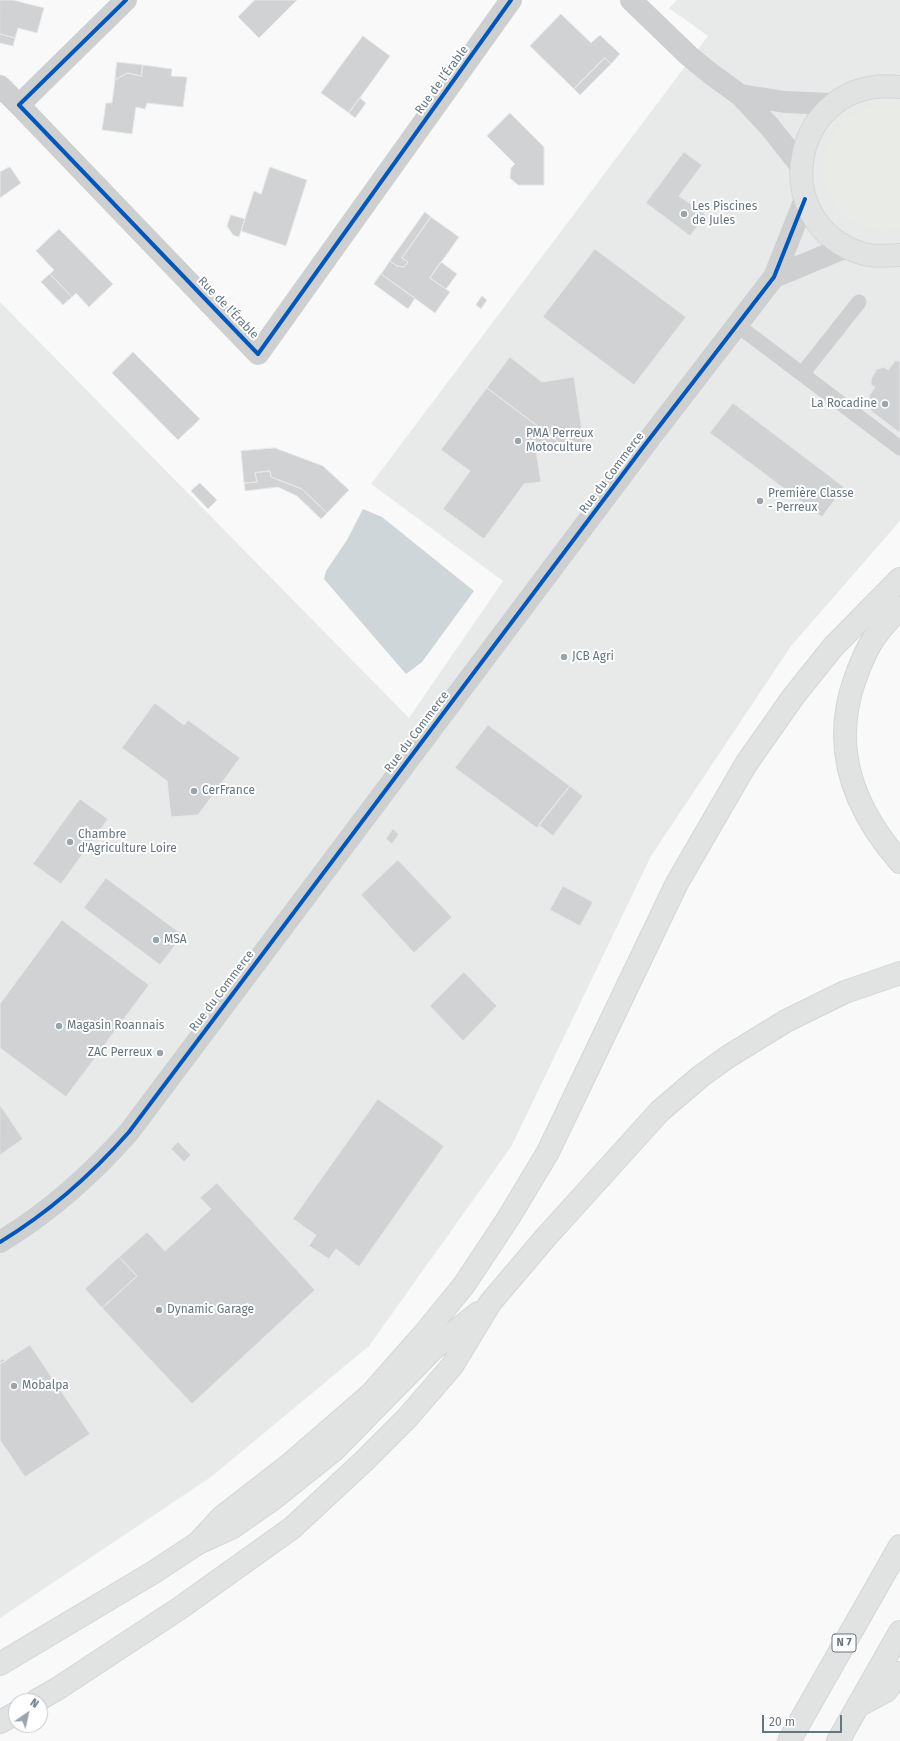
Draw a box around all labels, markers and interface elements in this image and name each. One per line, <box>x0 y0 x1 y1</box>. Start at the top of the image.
street label: Rue de l’Érable <box>412 43 472 117</box>
place label: Les Piscines de Jules <box>692 200 757 228</box>
marker: Les Piscines de Jules <box>679 209 689 219</box>
street label: Rue de l’Érable <box>195 274 261 342</box>
place label: La Rocadine <box>811 397 877 411</box>
marker: La Rocadine <box>880 399 890 409</box>
place label: PMA Perreux Motoculture <box>526 427 593 455</box>
street label: Rue du Commerce <box>577 429 647 517</box>
marker: PMA Perreux Motoculture <box>513 436 523 446</box>
place label: Première Classe - Perreux <box>768 487 854 515</box>
marker: Première Classe - Perreux <box>755 496 765 506</box>
place label: JCB Agri <box>572 650 614 664</box>
marker: JCB Agri <box>559 652 569 662</box>
street label: Rue du Commerce <box>382 688 452 776</box>
place label: CerFrance <box>202 784 255 798</box>
marker: CerFrance <box>189 786 199 796</box>
place label: Chambre d'Agriculture Loire <box>78 828 177 856</box>
marker: Chambre d'Agriculture Loire <box>65 837 75 847</box>
place label: MSA <box>164 933 187 947</box>
marker: MSA <box>151 935 161 945</box>
street label: Rue du Commerce <box>187 947 257 1035</box>
place label: Magasin Roannais <box>67 1019 164 1033</box>
marker: Magasin Roannais <box>54 1021 64 1031</box>
place label: ZAC Perreux <box>88 1046 152 1060</box>
marker: ZAC Perreux <box>155 1048 165 1058</box>
place label: Dynamic Garage <box>167 1303 254 1317</box>
marker: Dynamic Garage <box>154 1305 164 1315</box>
place label: Mobalpa <box>22 1379 69 1393</box>
marker: Mobalpa <box>9 1381 19 1391</box>
road number: N 7 <box>832 1634 856 1652</box>
north arrow <box>8 1693 48 1733</box>
text: N <box>28 1696 41 1711</box>
scale bar <box>764 1707 844 1733</box>
text: 20 m <box>769 1715 795 1729</box>

